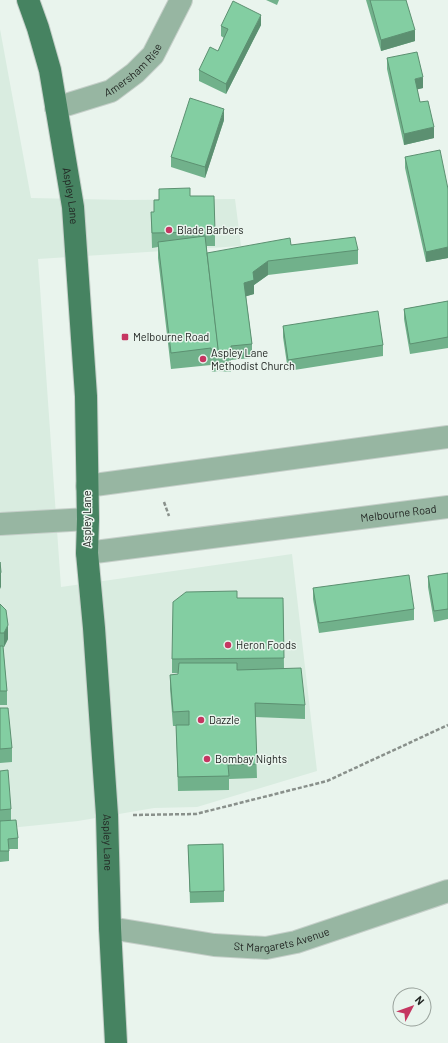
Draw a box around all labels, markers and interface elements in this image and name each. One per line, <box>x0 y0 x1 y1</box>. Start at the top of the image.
street label: Amersham Rise <box>102 41 164 99</box>
street label: Aspley Lane <box>60 166 81 225</box>
place label: Blade Barbers <box>177 223 244 236</box>
marker: Blade Barbers <box>164 225 174 235</box>
place label: Melbourne Road <box>133 330 209 343</box>
marker: Melbourne Road <box>120 332 130 342</box>
place label: Aspley Lane Methodist Church <box>211 346 295 372</box>
marker: Aspley Lane Methodist Church <box>198 354 208 364</box>
street label: Aspley Lane <box>80 490 93 548</box>
street label: Melbourne Road <box>360 502 437 524</box>
place label: Heron Foods <box>236 638 296 651</box>
marker: Heron Foods <box>223 640 233 650</box>
place label: Dazzle <box>209 713 240 726</box>
marker: Dazzle <box>196 715 206 725</box>
place label: Bombay Nights <box>215 752 287 765</box>
marker: Bombay Nights <box>202 754 212 764</box>
street label: Aspley Lane <box>101 814 115 871</box>
street label: St Margarets Avenue <box>233 924 331 954</box>
north arrow <box>392 987 432 1027</box>
text: N <box>413 993 427 1007</box>

